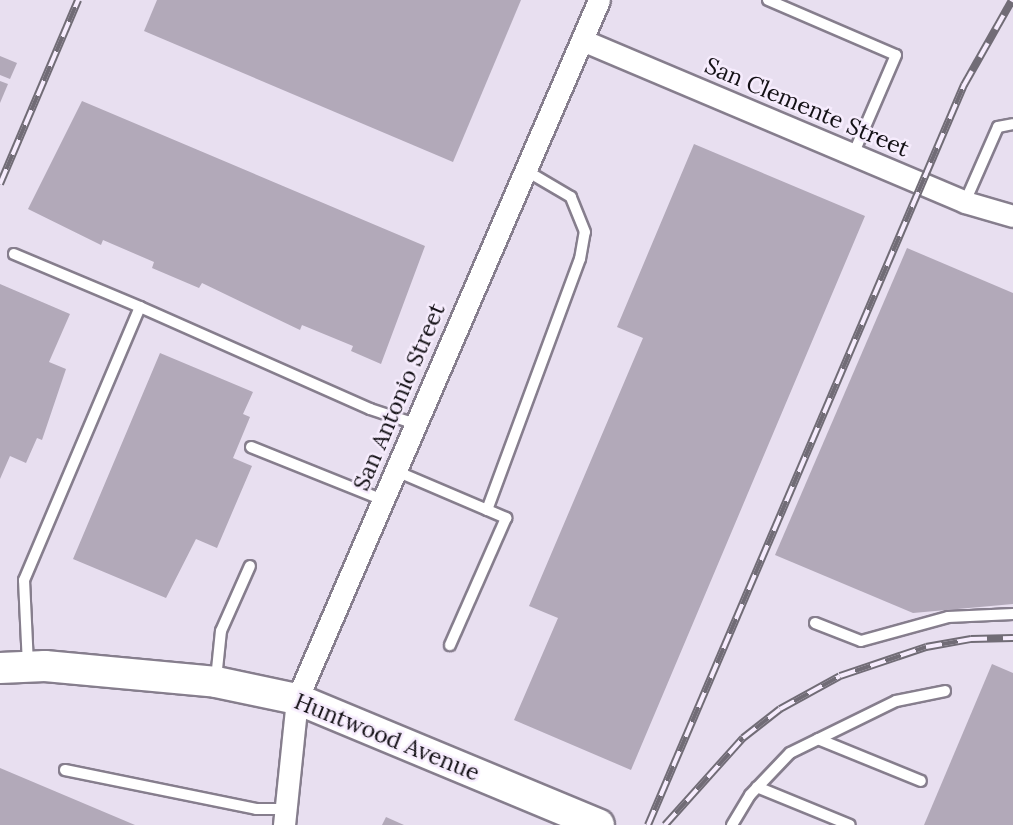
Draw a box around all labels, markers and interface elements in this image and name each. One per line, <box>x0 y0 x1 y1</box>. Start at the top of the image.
street label: San Clemente Street <box>701 51 913 163</box>
street label: San Antonio Street <box>347 299 451 495</box>
street label: Huntwood Avenue <box>290 687 484 787</box>

